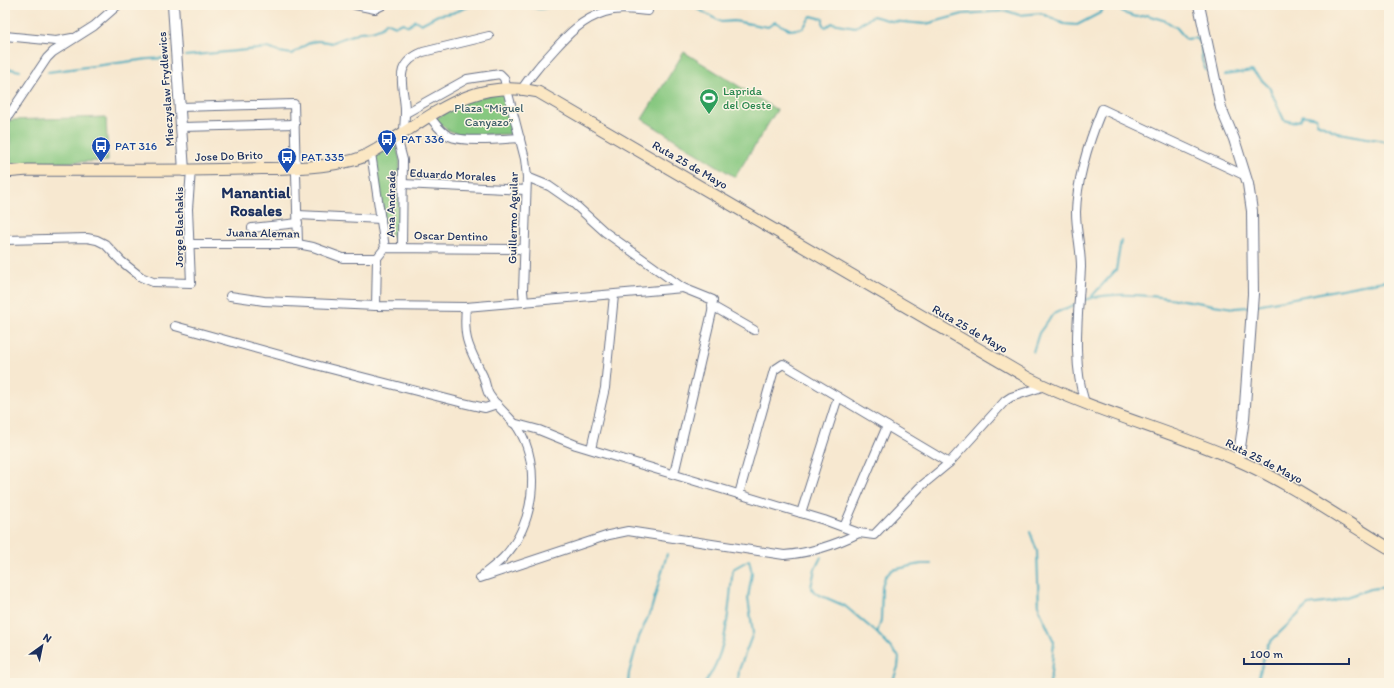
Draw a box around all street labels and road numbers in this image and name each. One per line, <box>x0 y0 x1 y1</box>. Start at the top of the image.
street label: Mieczyslaw Frydlewics <box>155 31 177 147</box>
street label: Ruta 25 de Mayo <box>650 138 730 192</box>
street label: Jose Do Brito <box>195 148 263 164</box>
street label: Eduardo Morales <box>409 166 497 184</box>
street label: Ana Andrade <box>383 170 399 238</box>
street label: Guillermo Aguilar <box>505 172 521 264</box>
street label: Jorge Blachakis <box>172 187 186 267</box>
street label: Juana Aleman <box>226 225 300 241</box>
street label: Oscar Dentino <box>414 228 488 244</box>
street label: Ruta 25 de Mayo <box>930 302 1010 356</box>
street label: Ruta 25 de Mayo <box>1223 436 1305 486</box>

